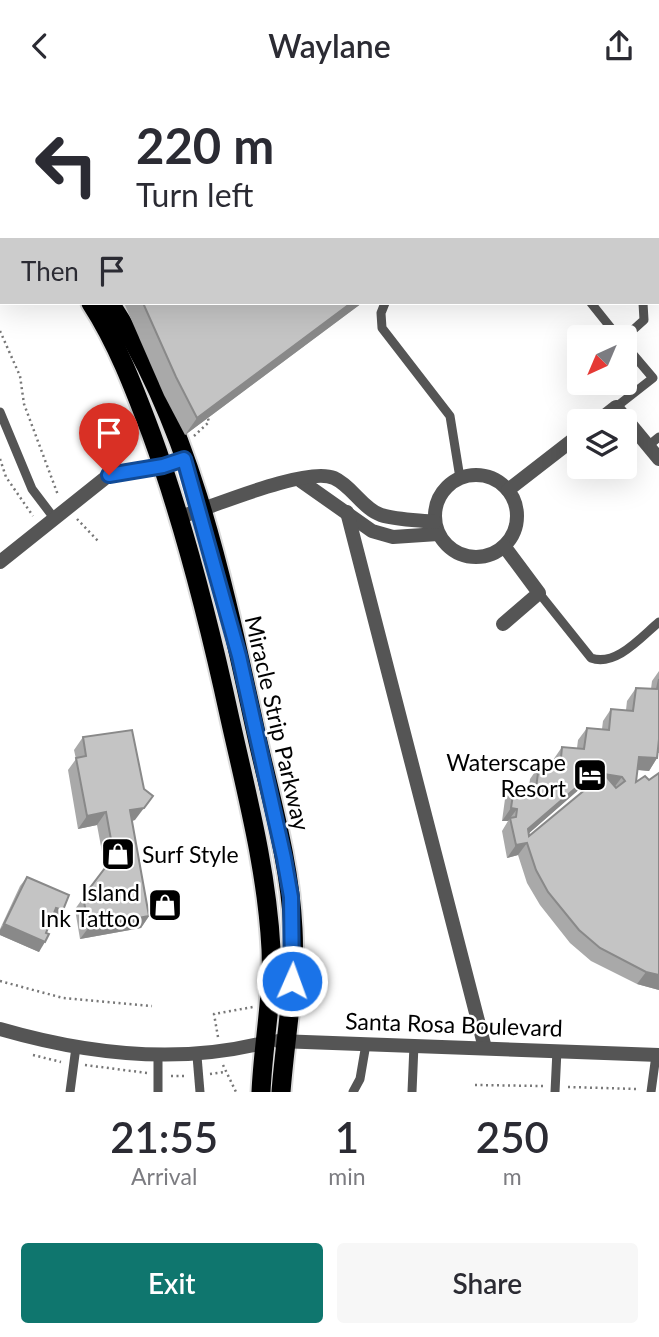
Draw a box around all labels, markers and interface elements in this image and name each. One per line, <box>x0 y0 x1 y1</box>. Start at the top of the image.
text: Waylane <box>268 26 391 65</box>
icon: back <box>21 27 59 65</box>
icon: share <box>600 27 638 65</box>
text: 220 m <box>136 116 274 174</box>
icon: left <box>21 119 112 210</box>
text: Turn left <box>136 175 253 214</box>
icon: arrive <box>93 252 131 290</box>
text: Then <box>21 255 79 287</box>
north arrow <box>567 325 637 395</box>
map controls <box>567 325 637 479</box>
pin <box>79 403 139 475</box>
button: layers <box>567 409 637 479</box>
icon: arrive <box>90 414 128 452</box>
street label: Miracle Strip Parkway <box>240 613 316 833</box>
place label: Waterscape Resort <box>446 748 567 802</box>
hotel icon: Waterscape Resort <box>571 756 609 794</box>
shop icon: Surf Style <box>99 835 137 873</box>
place label: Surf Style <box>142 840 239 868</box>
place label: Island Ink Tattoo <box>40 878 140 932</box>
shop icon: Island Ink Tattoo <box>146 886 184 924</box>
position arrow <box>255 944 329 1018</box>
street label: Santa Rosa Boulevard <box>345 1006 563 1042</box>
text: 21:55 <box>110 1112 218 1162</box>
text: 1 <box>335 1112 359 1162</box>
text: 250 <box>476 1112 549 1162</box>
text: Arrival <box>131 1162 197 1190</box>
text: min <box>328 1162 366 1190</box>
text: m <box>503 1162 522 1190</box>
button: Exit <box>21 1243 323 1323</box>
button: Share <box>337 1243 638 1323</box>

